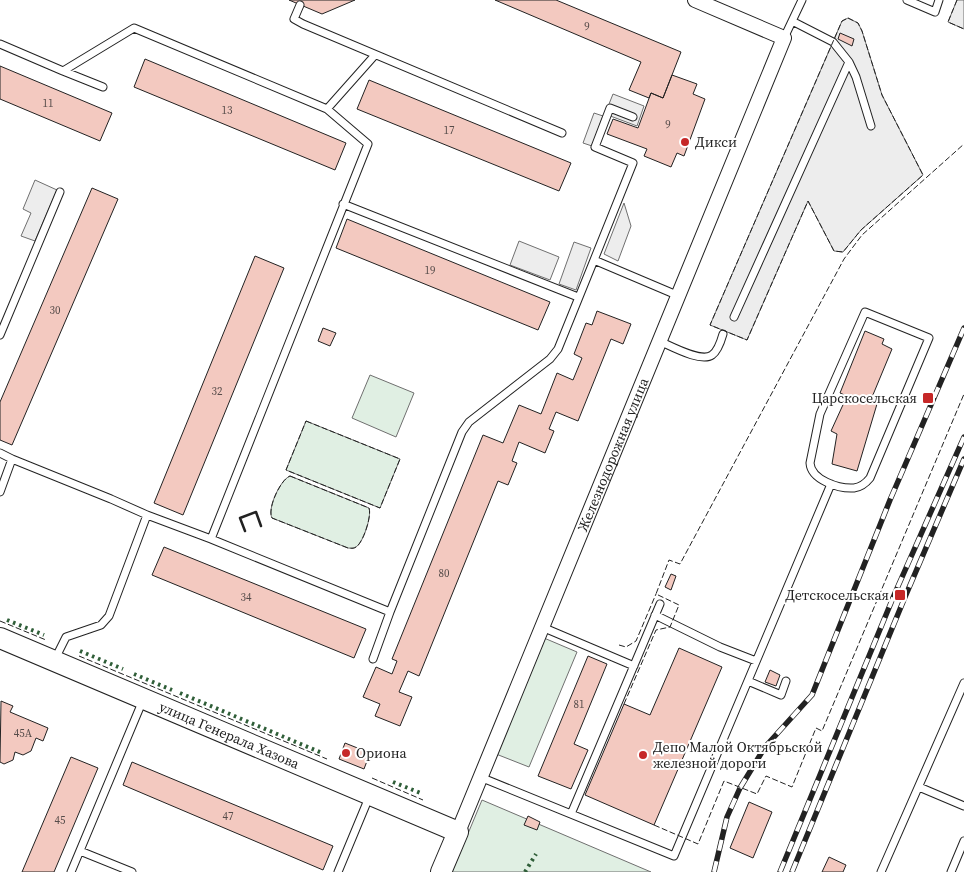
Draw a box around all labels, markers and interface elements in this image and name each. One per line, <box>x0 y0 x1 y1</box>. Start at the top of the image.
house number: 9 <box>584 19 590 34</box>
house number: 11 <box>43 96 54 111</box>
house number: 13 <box>222 103 233 118</box>
house number: 9 <box>665 117 671 132</box>
house number: 17 <box>444 123 455 138</box>
place label: Дикси <box>695 132 737 152</box>
marker: Дикси <box>679 136 691 148</box>
house number: 19 <box>425 263 436 278</box>
house number: 30 <box>50 303 61 318</box>
street label: Железнодорожная улица <box>572 374 654 534</box>
house number: 32 <box>212 384 223 399</box>
place label: Царскосельская <box>812 388 917 408</box>
marker: Царскосельская <box>921 391 935 405</box>
house number: 80 <box>439 566 450 581</box>
place label: Детскосельская <box>785 585 889 605</box>
marker: Детскосельская <box>893 588 907 602</box>
house number: 34 <box>241 590 252 605</box>
street label: улица Генерала Хазова <box>156 697 303 774</box>
house number: 81 <box>574 697 585 712</box>
house number: 45А <box>14 726 33 741</box>
place label: Депо Малой Октябрьской железной дороги <box>653 737 823 773</box>
place label: Ориона <box>356 743 407 763</box>
marker: Ориона <box>340 747 352 759</box>
marker: Депо Малой Октябрьской железной дороги <box>637 749 649 761</box>
house number: 47 <box>223 809 234 824</box>
house number: 45 <box>55 813 66 828</box>

